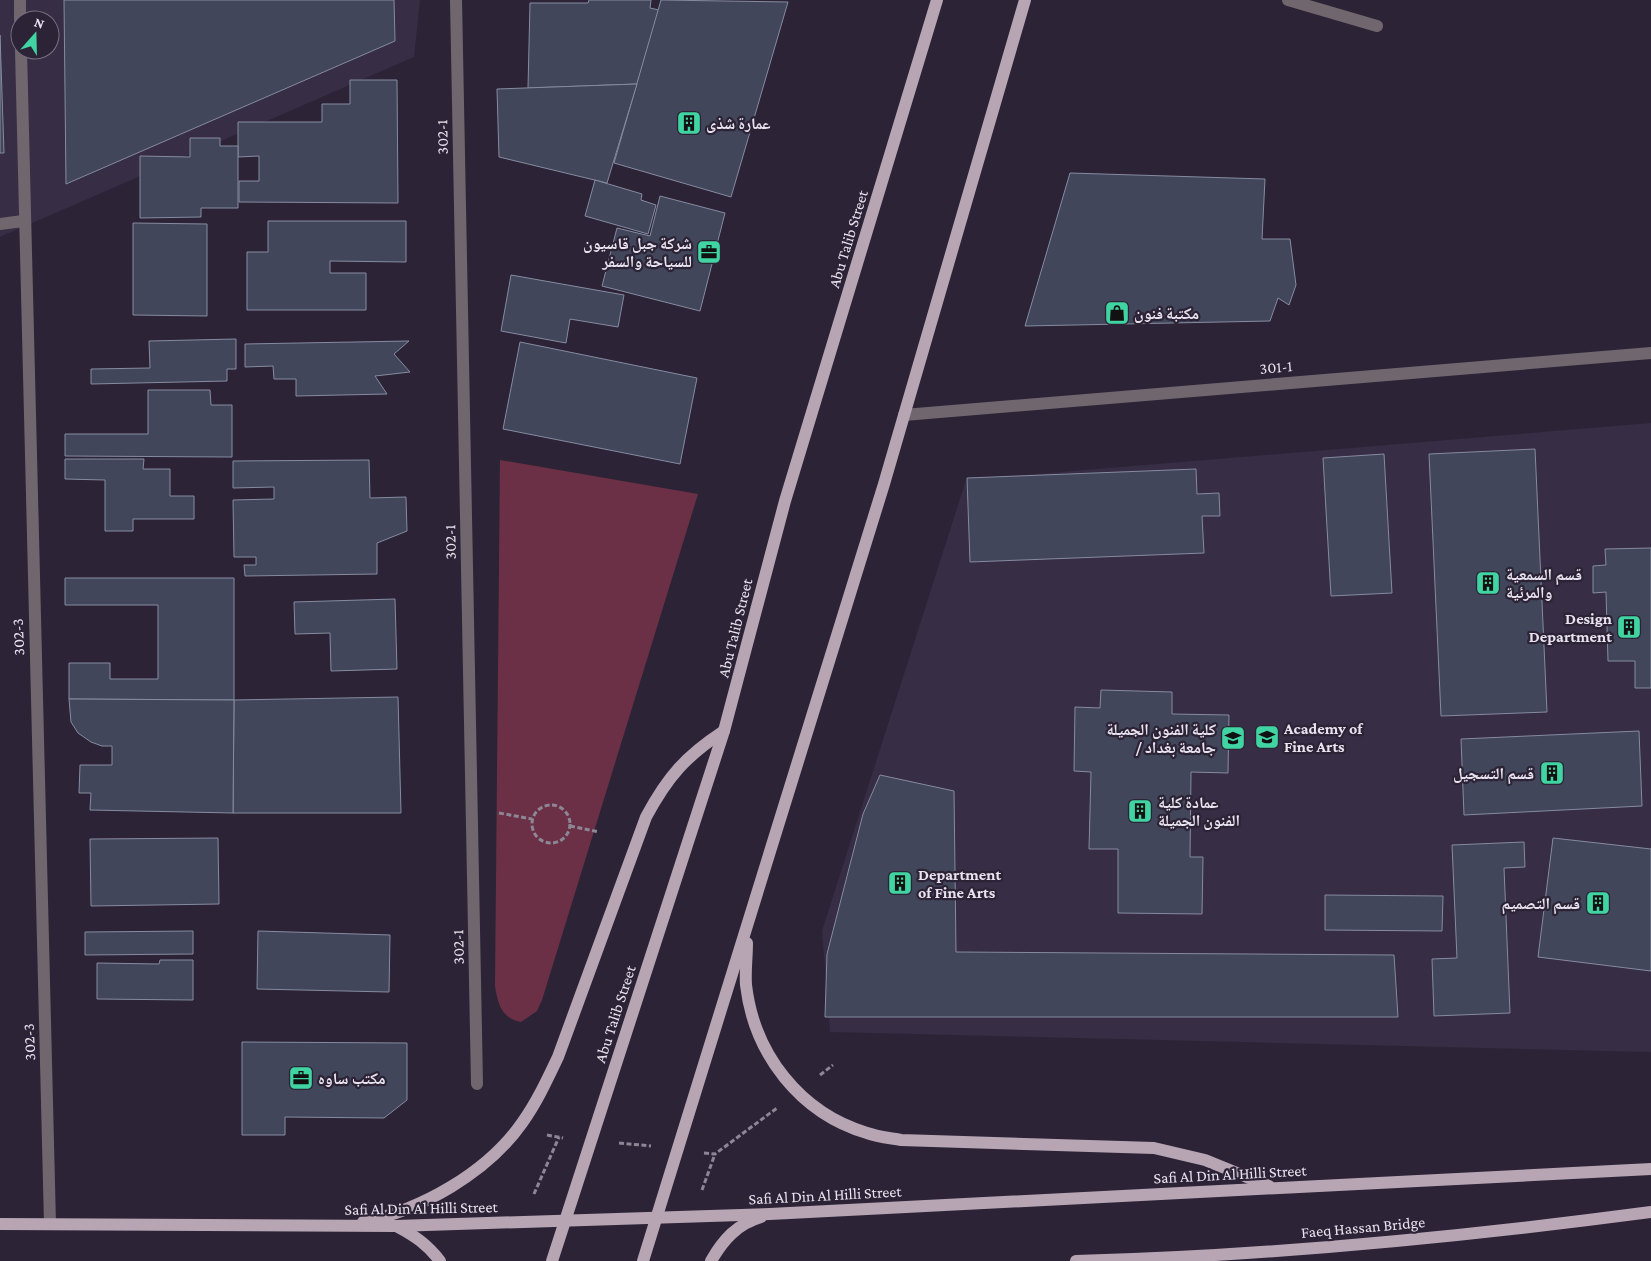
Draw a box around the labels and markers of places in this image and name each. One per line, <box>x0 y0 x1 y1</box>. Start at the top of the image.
building icon: عمارة شذى <box>676 110 702 136</box>
place label: عمارة شذى <box>706 115 771 133</box>
place label: شركة جبل قاسيون للسياحة والسفر <box>583 235 692 270</box>
office icon: شركة جبل قاسيون للسياحة والسفر <box>696 239 722 265</box>
shop icon: مكتبة فنون <box>1104 300 1130 326</box>
place label: مكتبة فنون <box>1134 305 1199 323</box>
place label: قسم السمعية والمرئية <box>1506 566 1582 601</box>
building icon: قسم السمعية والمرئية <box>1475 570 1501 596</box>
place label: Design Department <box>1529 610 1612 645</box>
building icon: Design Department <box>1616 614 1642 640</box>
place label: Academy of Fine Arts <box>1283 720 1364 755</box>
place label: كلية الفنون الجميلة / جامعة بغداد <box>1107 721 1216 756</box>
school or university icon: Academy of Fine Arts <box>1254 724 1280 750</box>
school or university icon: كلية الفنون الجميلة / جامعة بغداد <box>1220 725 1246 751</box>
building icon: قسم التسجيل <box>1539 760 1565 786</box>
place label: قسم التسجيل <box>1453 765 1534 785</box>
place label: عمادة كلية الفنون الجميلة <box>1158 794 1240 830</box>
building icon: عمادة كلية الفنون الجميلة <box>1127 798 1153 824</box>
place label: Department of Fine Arts <box>918 866 1001 901</box>
building icon: Department of Fine Arts <box>887 870 913 896</box>
building icon: قسم التصميم <box>1585 890 1611 916</box>
place label: قسم التصميم <box>1501 895 1580 915</box>
office icon: مكتب ساوه <box>288 1065 314 1091</box>
place label: مكتب ساوه <box>318 1070 386 1087</box>

